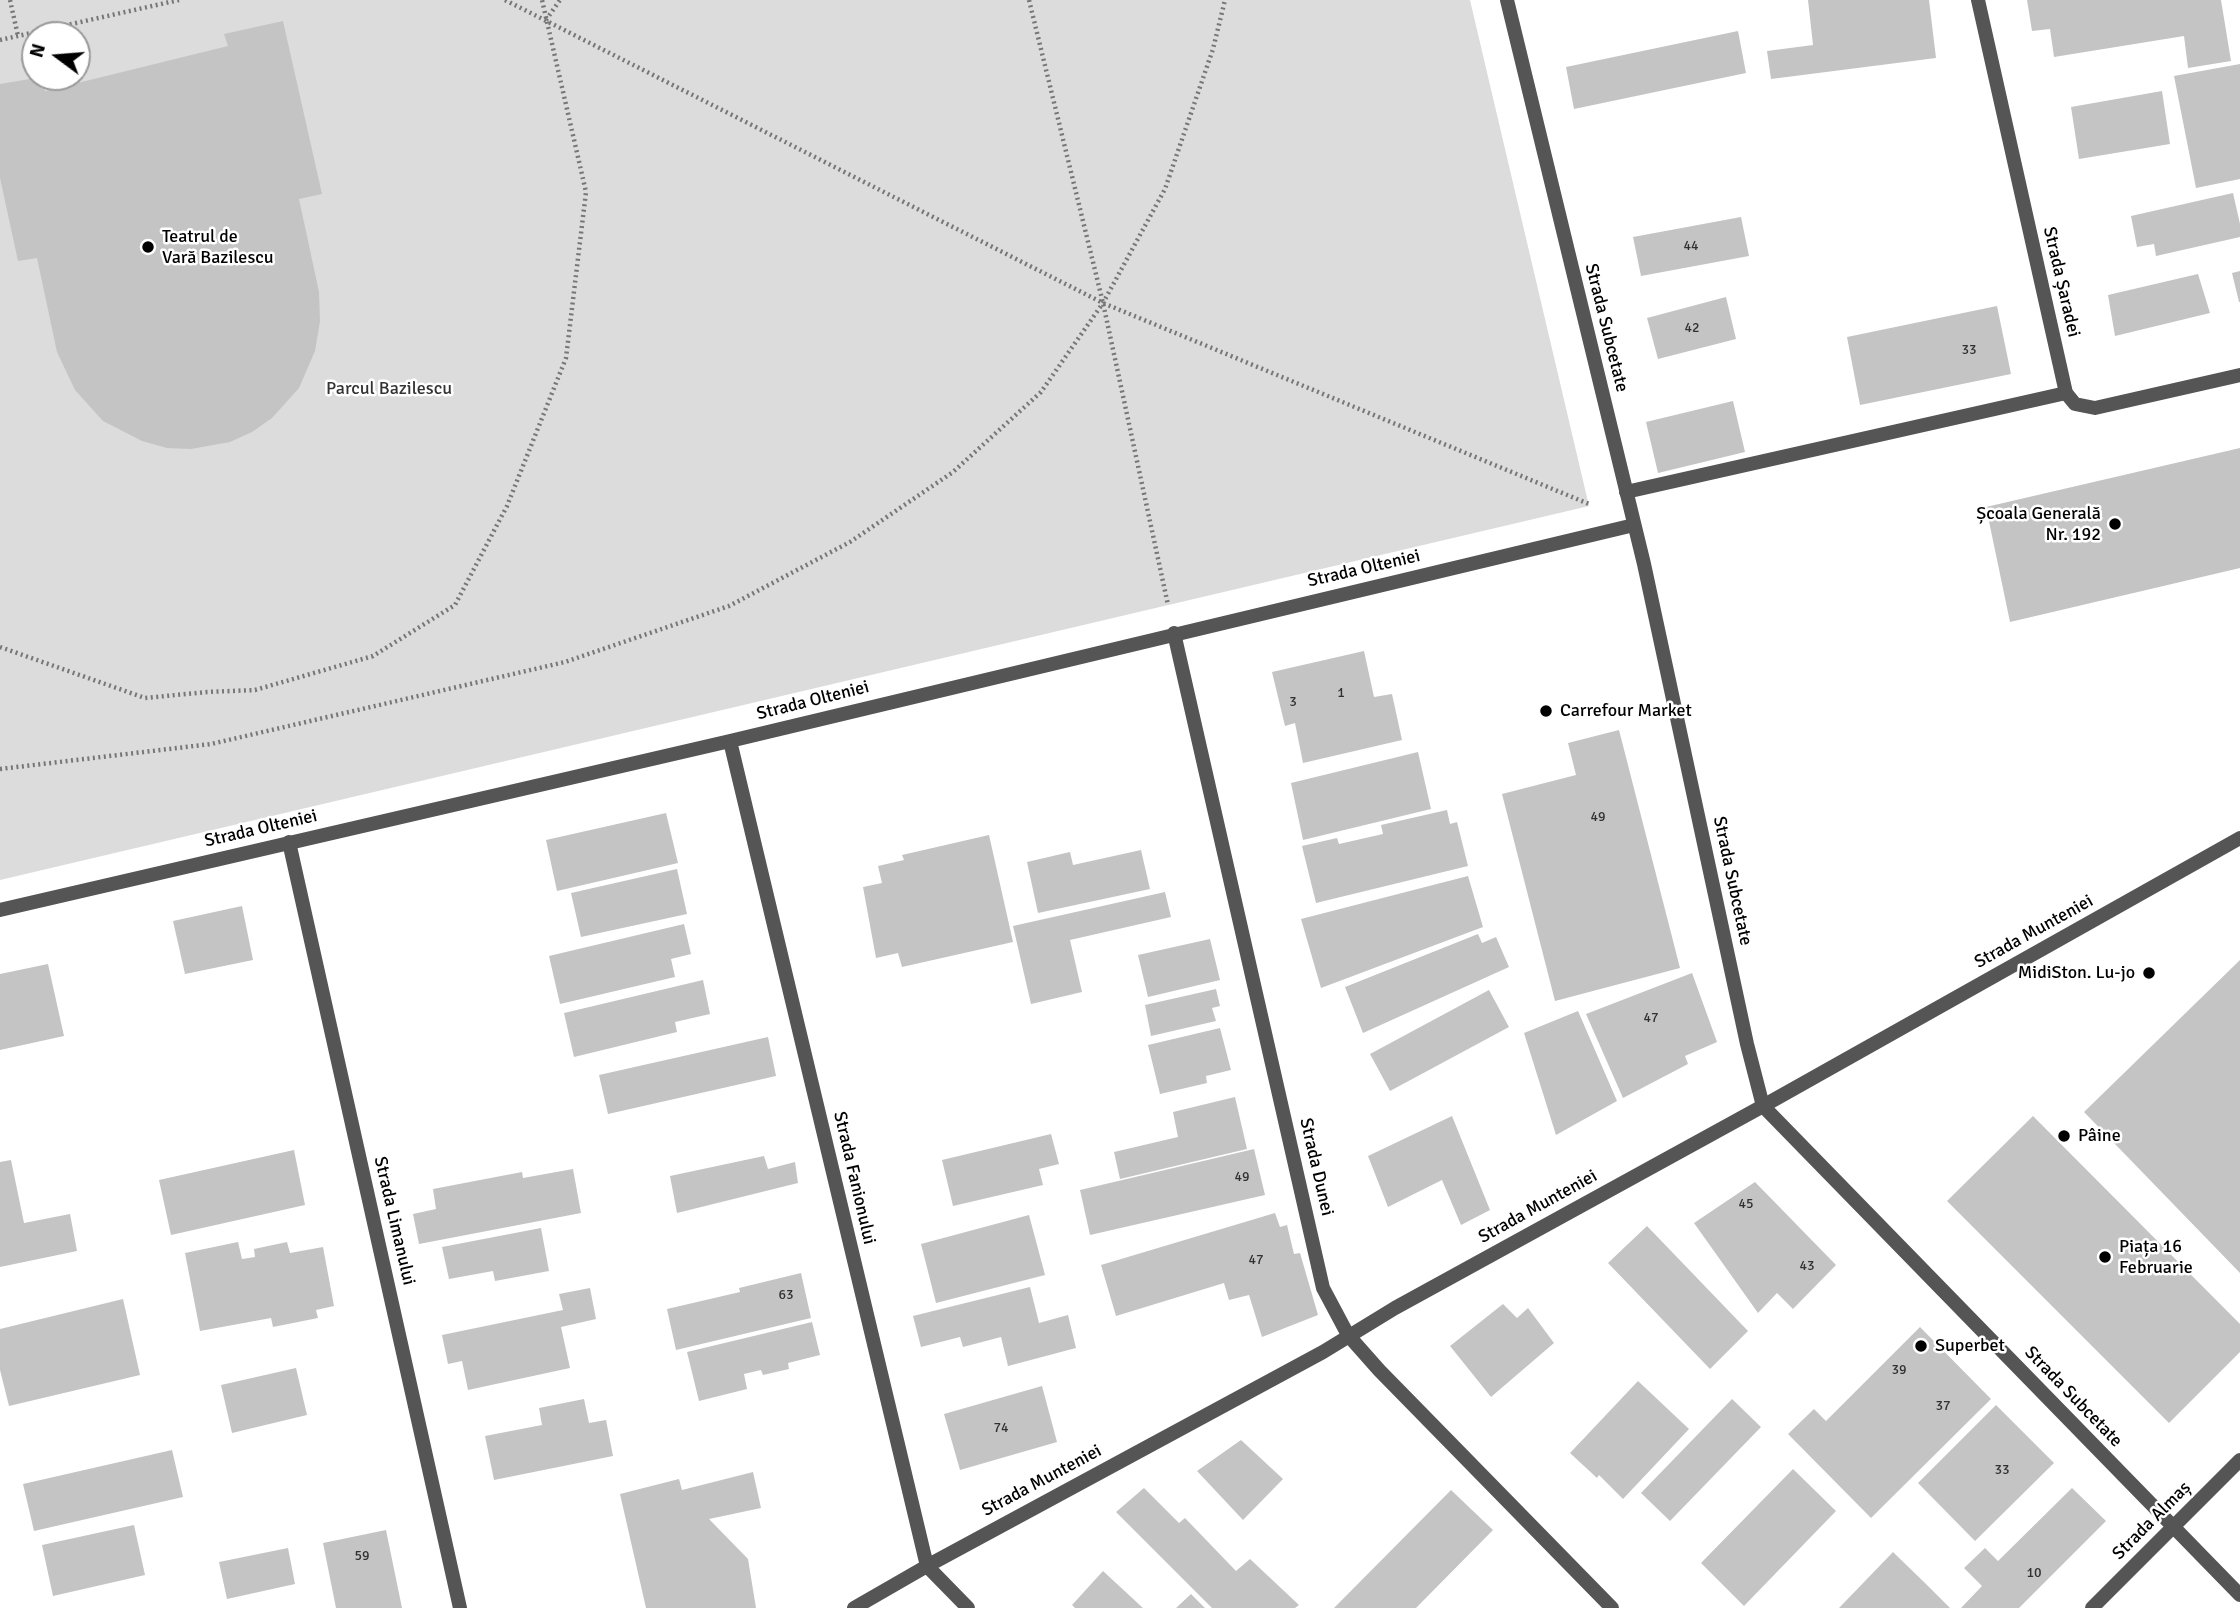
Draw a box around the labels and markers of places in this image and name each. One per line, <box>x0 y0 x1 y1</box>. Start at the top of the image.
place label: Teatrul de Vară Bazilescu <box>162 226 274 268</box>
marker: Teatrul de Vară Bazilescu <box>140 239 156 255</box>
place label: Școala Generală Nr. 192 <box>1976 503 2101 546</box>
marker: Școala Generală Nr. 192 <box>2107 516 2123 532</box>
place label: Carrefour Market <box>1560 700 1692 722</box>
marker: Carrefour Market <box>1538 703 1554 719</box>
place label: MidiSton. Lu-jo <box>2018 962 2135 984</box>
marker: MidiSton. Lu-jo <box>2141 965 2157 981</box>
place label: Pâine <box>2078 1125 2121 1147</box>
marker: Pâine <box>2056 1128 2072 1144</box>
place label: Piața 16 Februarie <box>2119 1236 2193 1278</box>
marker: Piața 16 Februarie <box>2097 1249 2113 1265</box>
place label: Superbet <box>1935 1335 2005 1357</box>
marker: Superbet <box>1913 1338 1929 1354</box>

